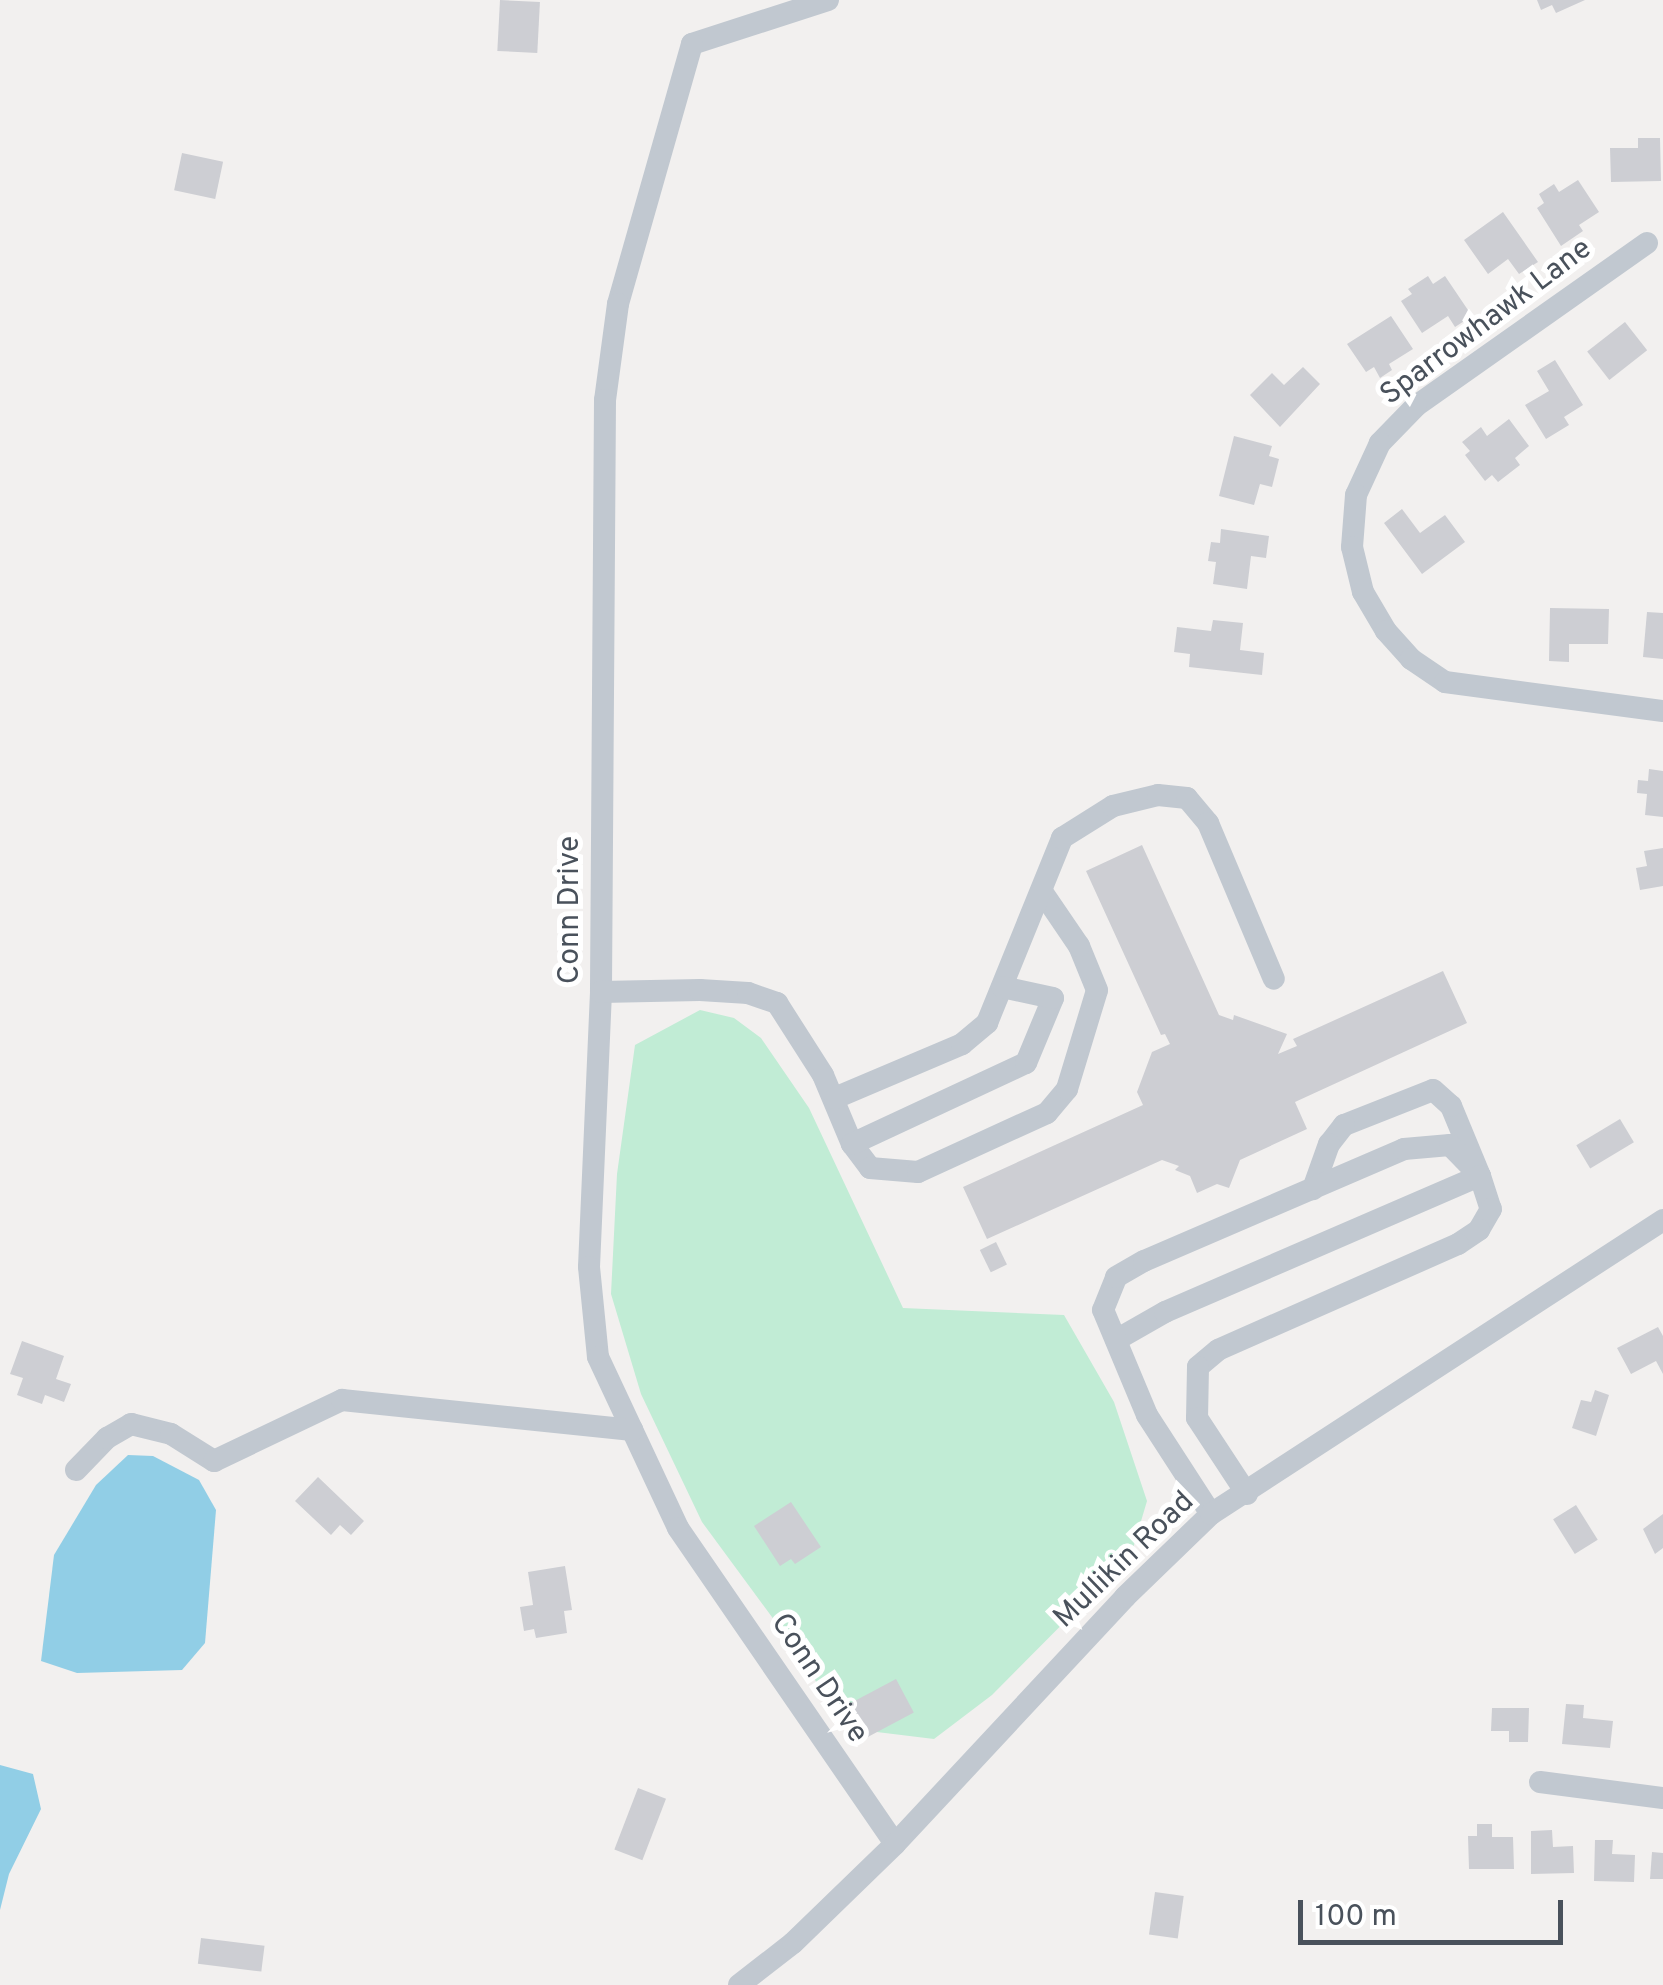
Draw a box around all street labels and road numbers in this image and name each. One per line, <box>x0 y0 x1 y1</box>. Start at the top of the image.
street label: Sparrowhawk Lane <box>1374 232 1600 414</box>
street label: Conn Drive <box>553 836 589 984</box>
street label: Mullikin Road <box>1047 1485 1203 1637</box>
street label: Conn Drive <box>762 1607 874 1751</box>

